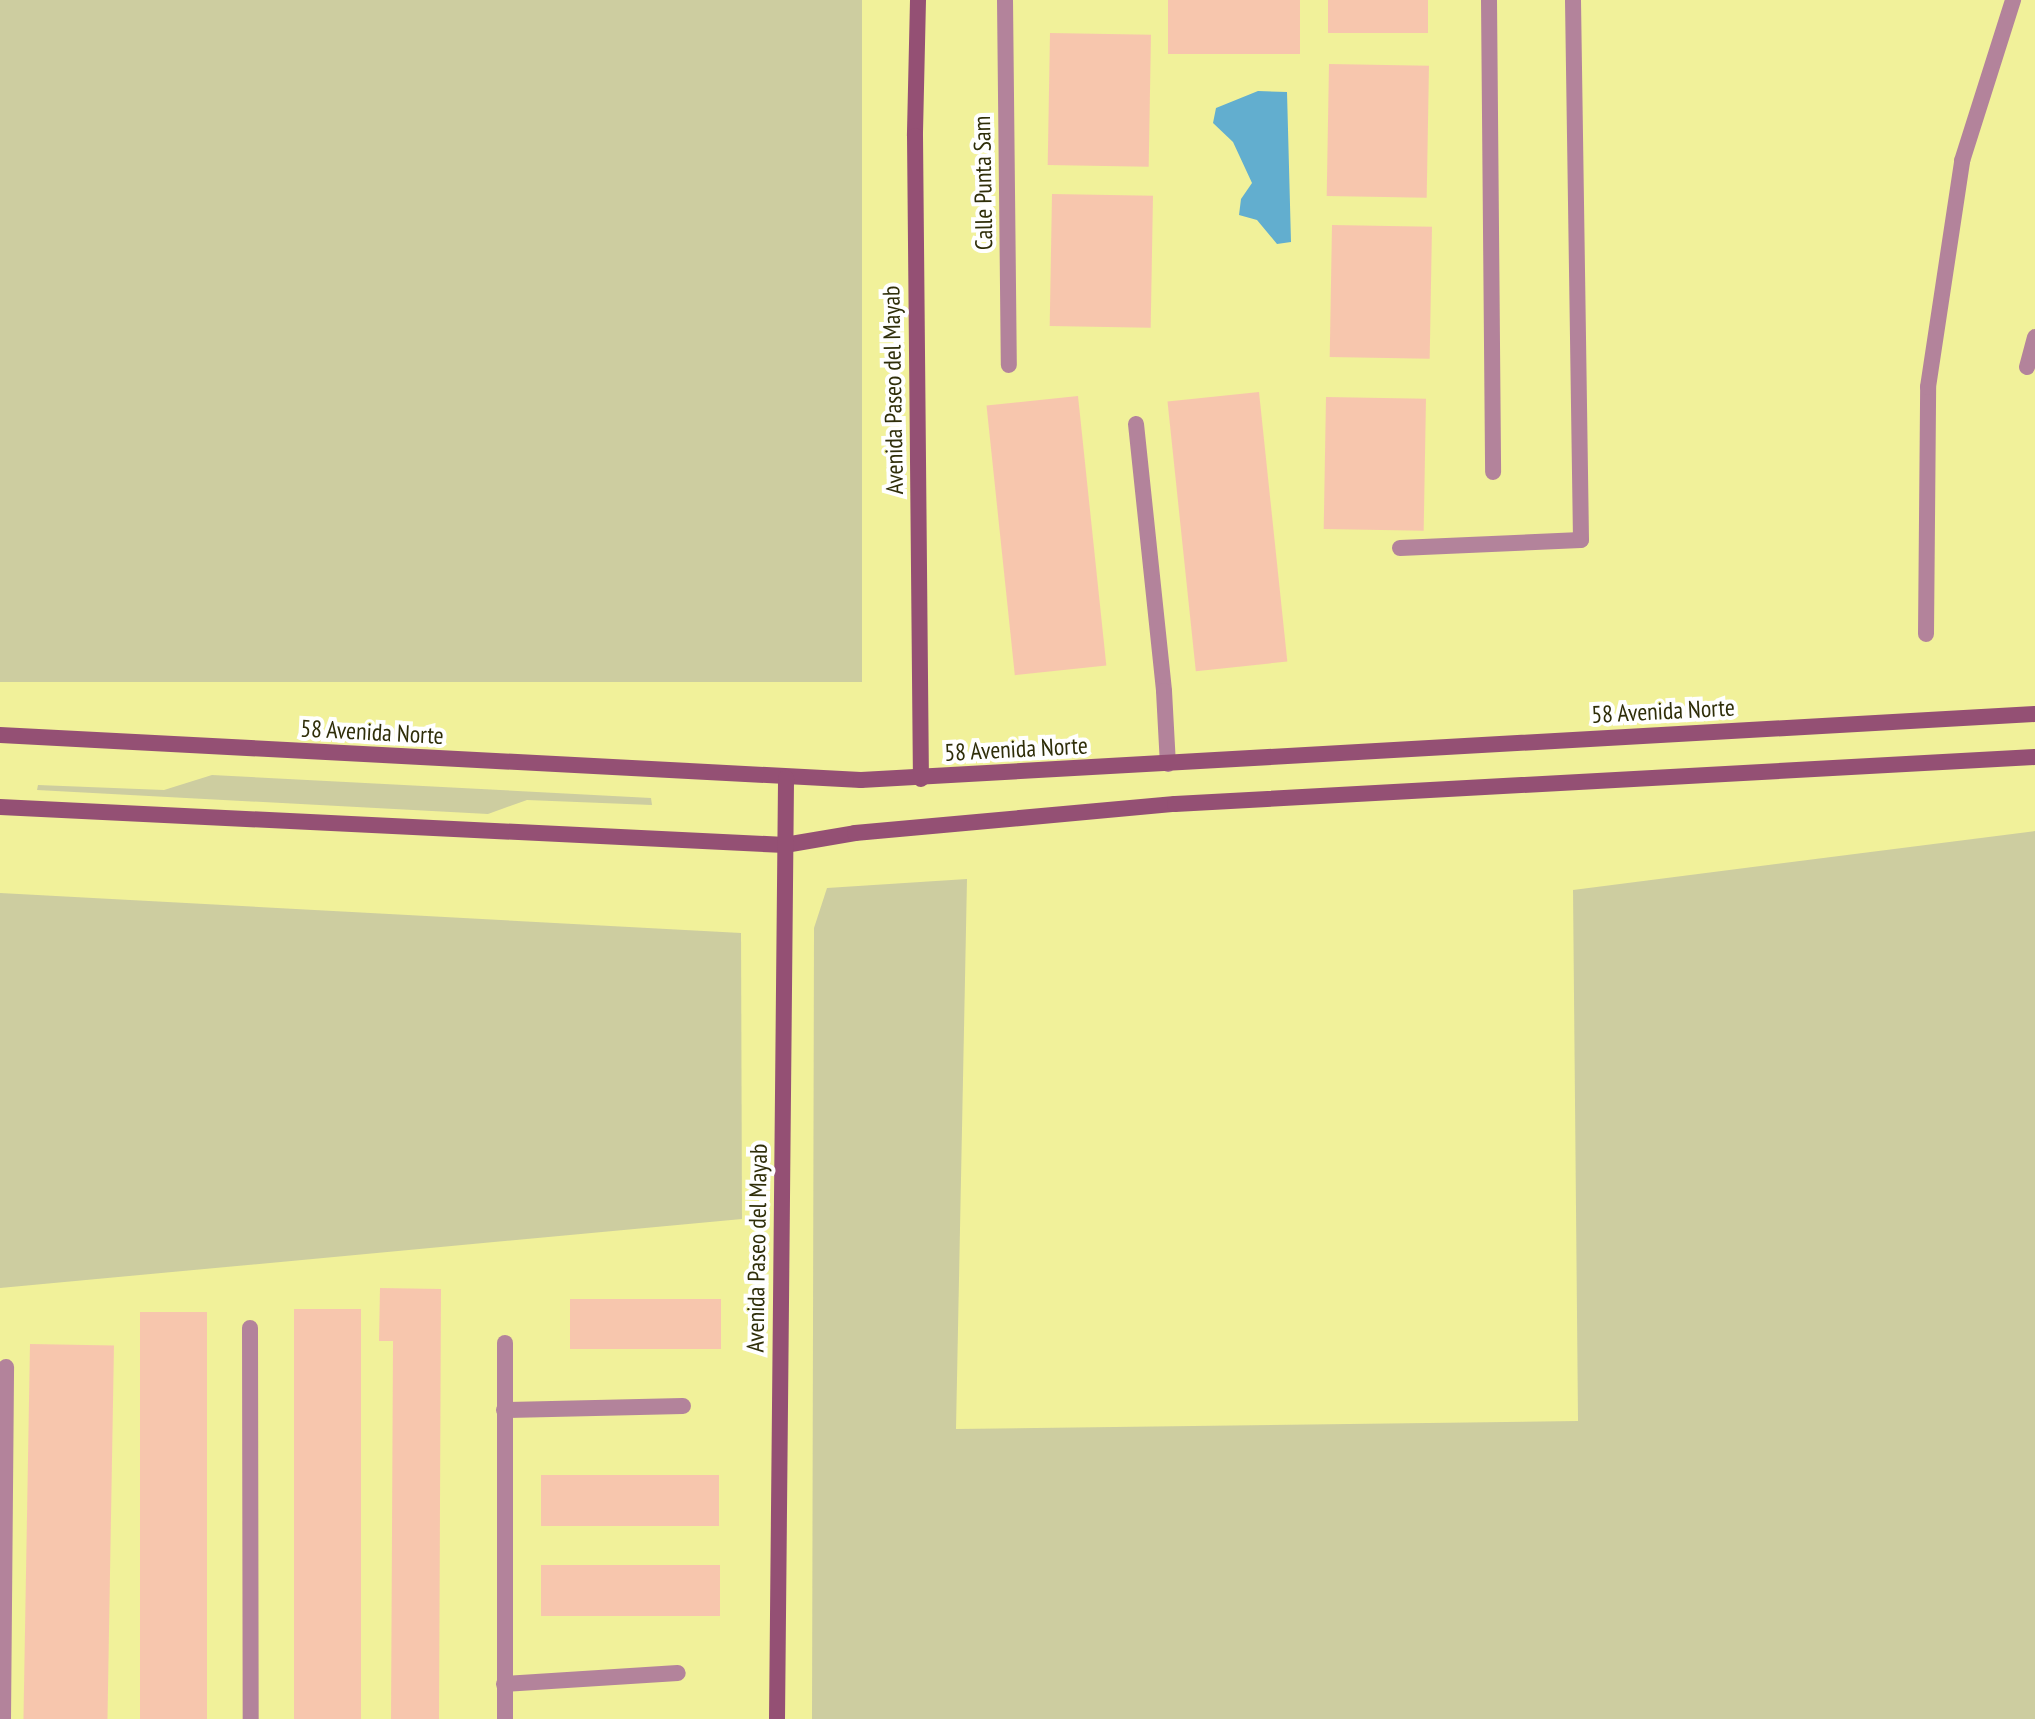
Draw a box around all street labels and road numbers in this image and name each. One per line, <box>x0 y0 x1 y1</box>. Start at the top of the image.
street label: Calle Punta Sam <box>967 116 999 250</box>
street label: Avenida Paseo del Mayab <box>877 285 909 495</box>
street label: 58 Avenida Norte <box>1590 693 1736 729</box>
street label: 58 Avenida Norte <box>299 714 445 750</box>
street label: 58 Avenida Norte <box>943 731 1089 767</box>
street label: Avenida Paseo del Mayab <box>741 1143 773 1353</box>

